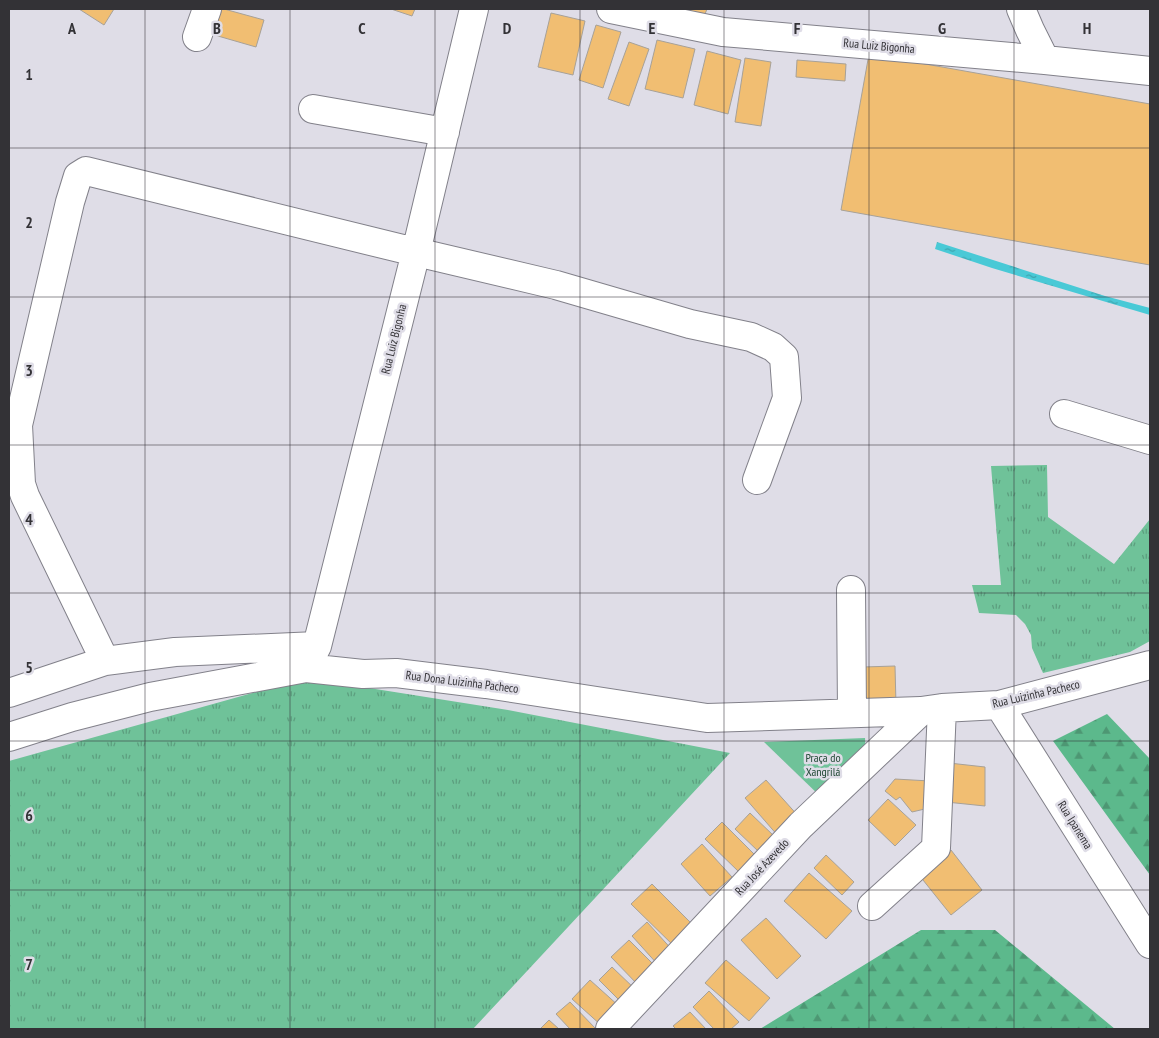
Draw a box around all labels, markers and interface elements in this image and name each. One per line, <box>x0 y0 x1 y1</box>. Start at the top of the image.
text: A <box>67 18 77 38</box>
text: B <box>213 18 221 38</box>
text: C <box>358 18 366 38</box>
text: D <box>503 18 512 38</box>
text: E <box>649 18 656 38</box>
text: F <box>794 18 801 38</box>
text: G <box>938 18 946 38</box>
text: H <box>1083 18 1091 38</box>
street label: Rua Luiz Bigonha <box>843 35 915 56</box>
text: 1 <box>25 64 33 84</box>
text: 2 <box>25 212 33 232</box>
street label: Rua Luiz Bigonha <box>378 302 409 375</box>
text: 3 <box>25 360 33 380</box>
text: 4 <box>25 509 33 529</box>
text: 5 <box>25 657 33 677</box>
street label: Rua Dona Luizinha Pacheco <box>405 667 519 696</box>
street label: Rua Luizinha Pacheco <box>991 676 1081 711</box>
park label: Praça do Xangrilá <box>805 750 841 779</box>
street label: Rua Ipanema <box>1055 798 1096 852</box>
text: 6 <box>25 805 33 825</box>
street label: Rua José Azevedo <box>732 835 792 898</box>
text: 7 <box>25 954 33 974</box>

